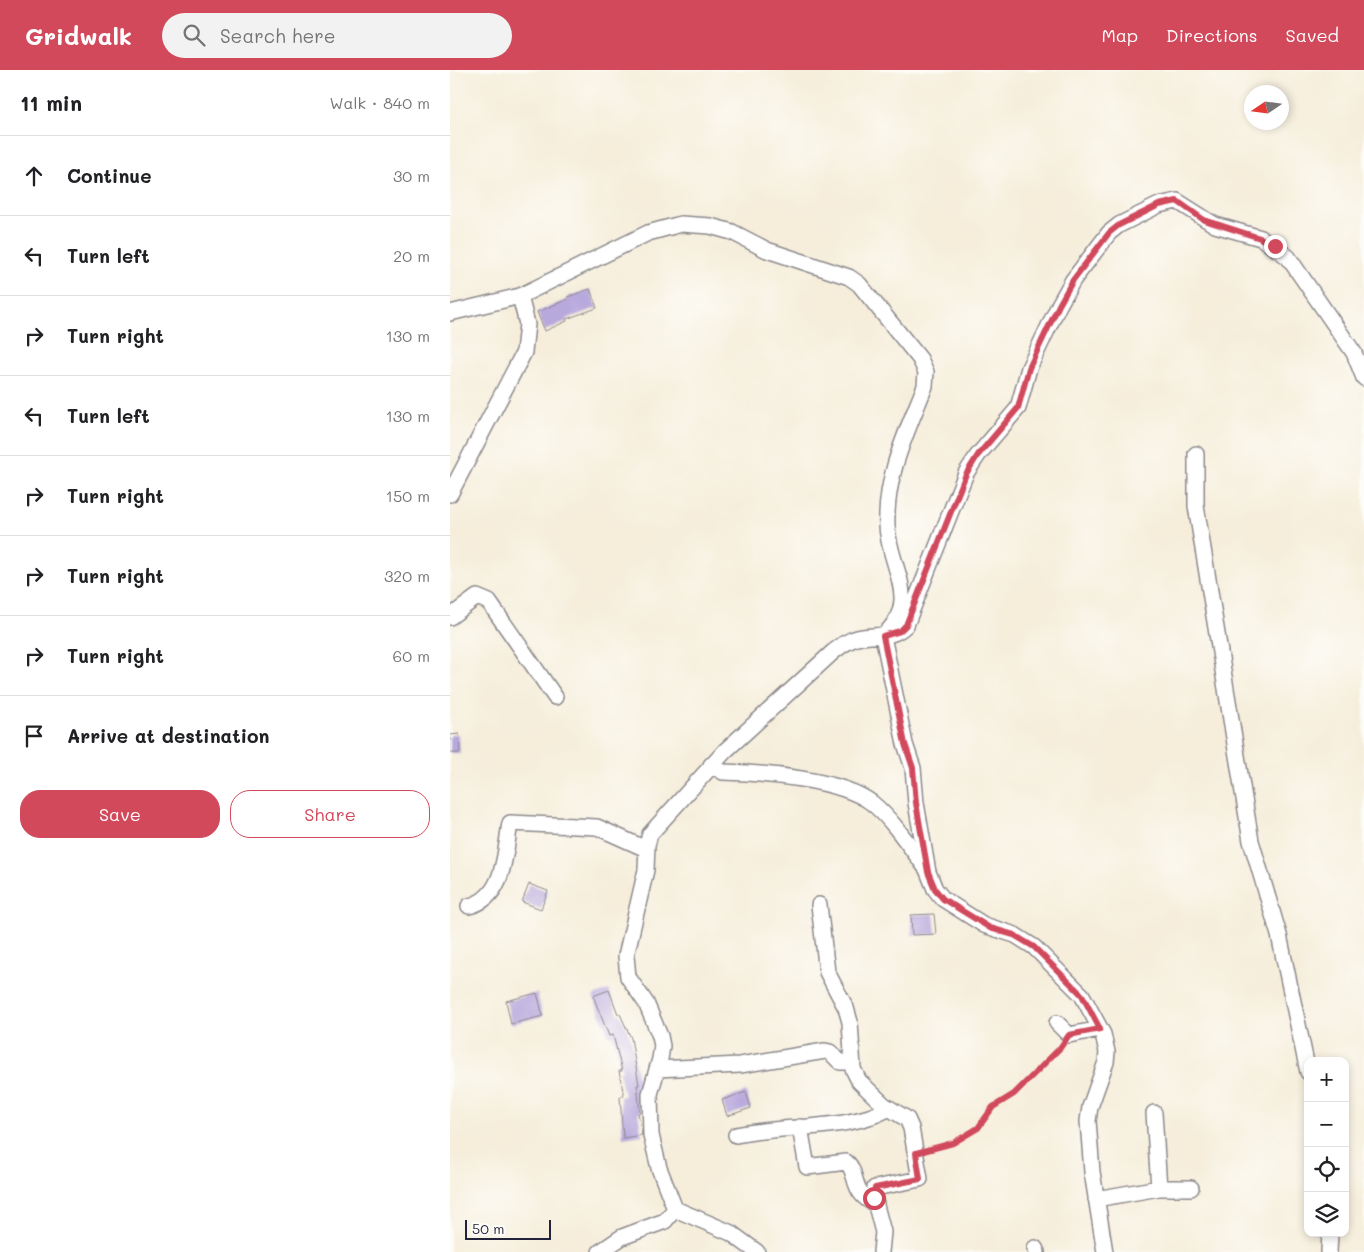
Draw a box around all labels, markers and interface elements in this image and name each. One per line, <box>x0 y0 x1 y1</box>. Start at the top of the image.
search box <box>162 13 512 58</box>
text: Gridwalk <box>25 20 132 51</box>
icon: search <box>180 21 208 49</box>
text: Search here <box>220 23 336 48</box>
text: Map <box>1101 23 1138 47</box>
text: Directions <box>1166 23 1258 47</box>
text: Saved <box>1286 23 1339 47</box>
north arrow <box>1244 85 1289 130</box>
text: 11 min <box>20 89 82 116</box>
text: Walk · 840 m <box>329 92 430 113</box>
icon: ahead <box>20 162 48 190</box>
text: Continue <box>67 163 152 188</box>
text: 30 m <box>393 165 430 186</box>
route end <box>1264 235 1287 258</box>
icon: left <box>20 242 48 270</box>
text: Turn left <box>67 243 150 268</box>
text: 20 m <box>393 245 430 266</box>
icon: right <box>20 322 48 350</box>
text: Turn right <box>67 323 164 348</box>
text: 130 m <box>386 325 430 346</box>
icon: left <box>20 402 48 430</box>
text: Turn left <box>67 403 150 428</box>
text: 130 m <box>386 405 430 426</box>
icon: right <box>20 482 48 510</box>
text: Turn right <box>67 483 164 508</box>
text: 150 m <box>386 485 430 506</box>
icon: right <box>20 562 48 590</box>
text: Turn right <box>67 563 164 588</box>
text: 320 m <box>384 565 430 586</box>
icon: right <box>20 642 48 670</box>
text: Turn right <box>67 643 164 668</box>
text: 60 m <box>393 645 430 666</box>
icon: arrive <box>20 722 48 750</box>
text: Arrive at destination <box>67 723 270 748</box>
button: Save <box>20 790 220 838</box>
button: Share <box>230 790 430 838</box>
map controls <box>1304 1057 1349 1237</box>
button: + <box>1304 1057 1349 1102</box>
button: − <box>1304 1102 1349 1147</box>
button: locate <box>1304 1147 1349 1192</box>
route start <box>863 1187 886 1210</box>
button: layers <box>1304 1192 1349 1237</box>
scale bar <box>465 1217 551 1240</box>
text: 50 m <box>472 1219 504 1238</box>

